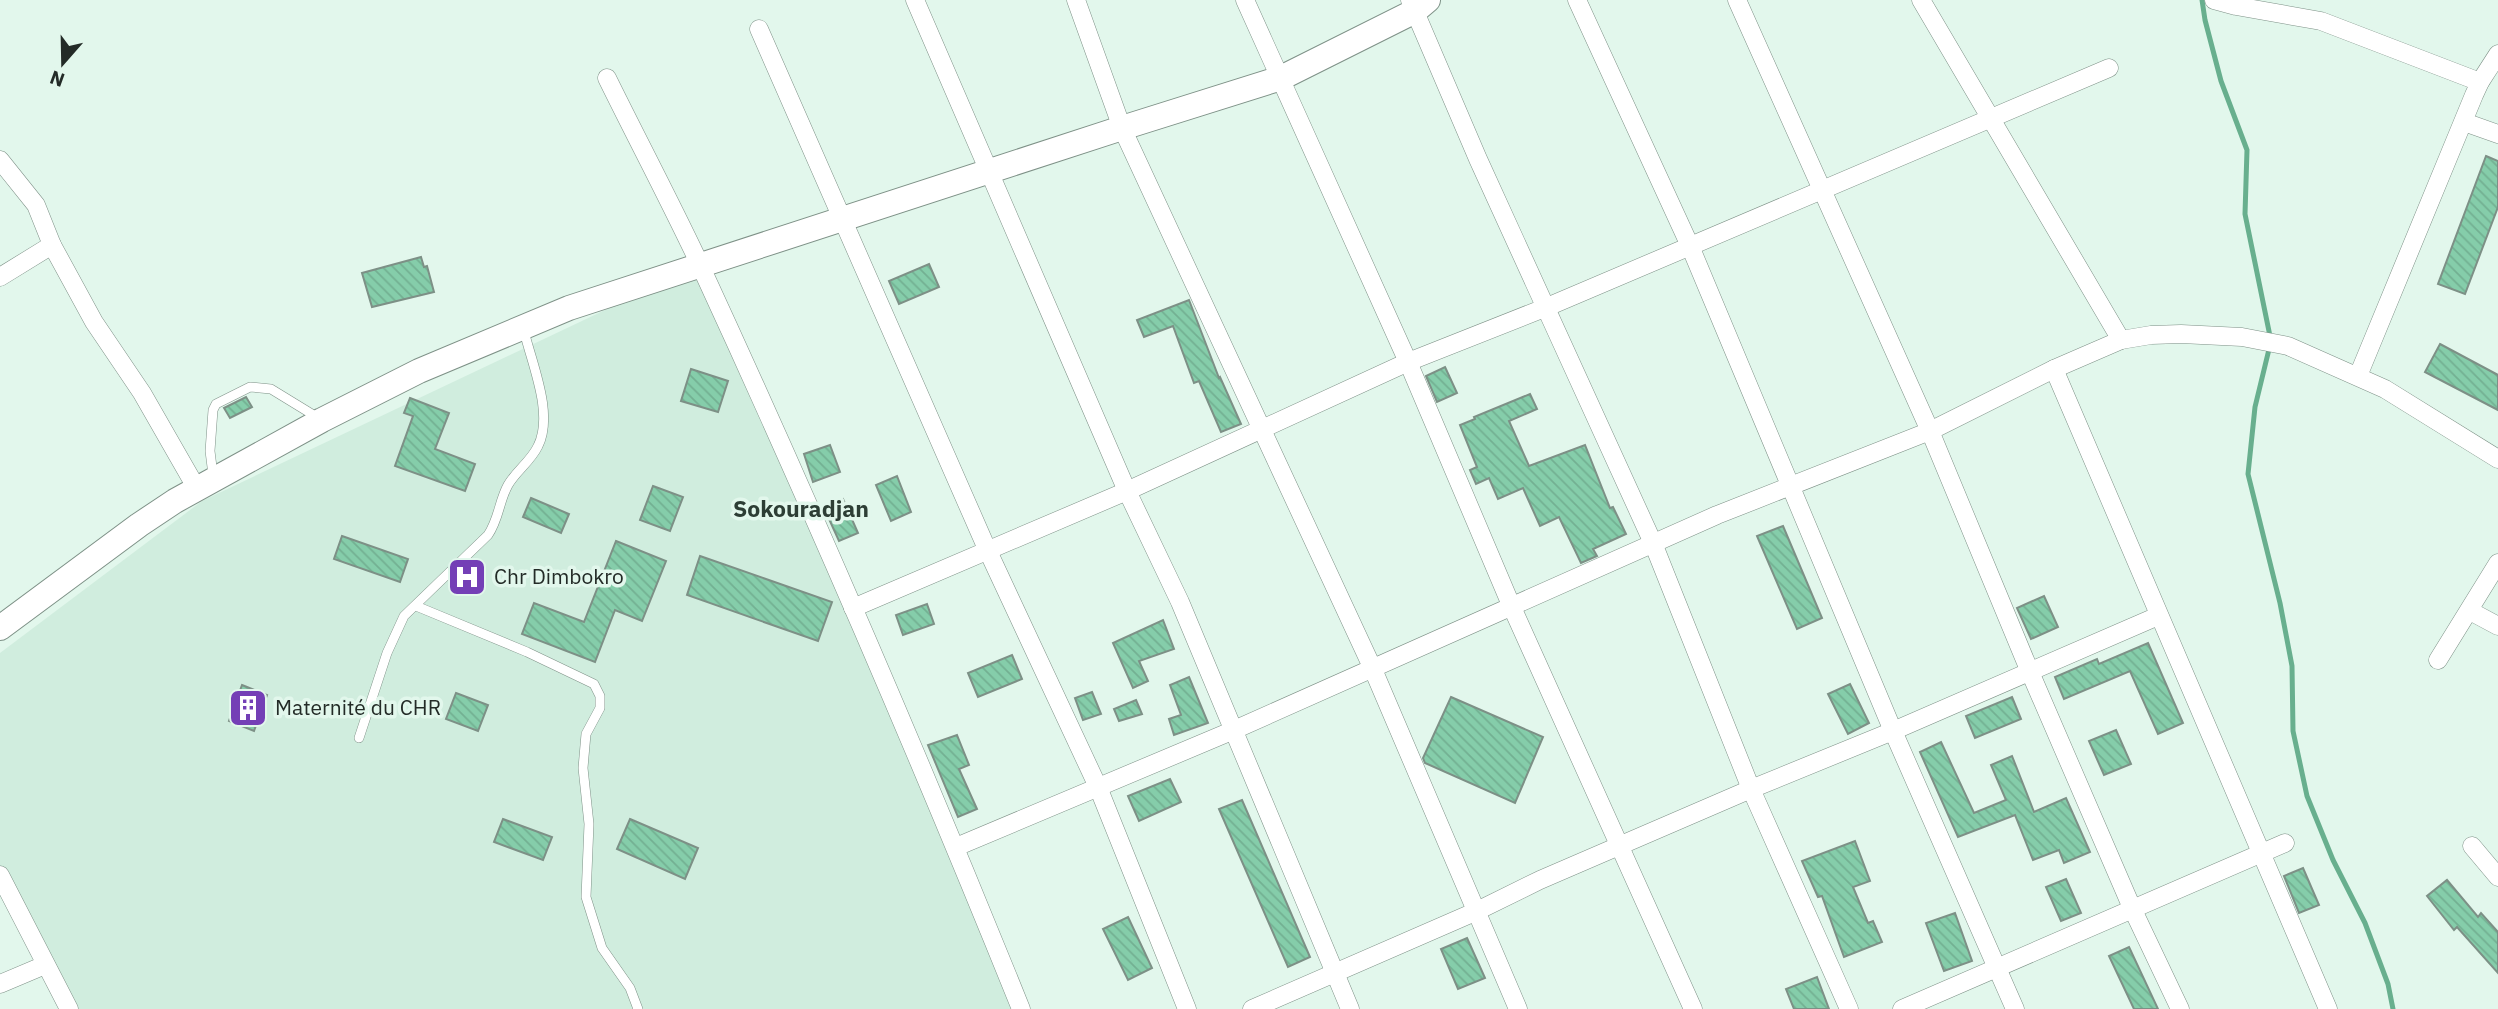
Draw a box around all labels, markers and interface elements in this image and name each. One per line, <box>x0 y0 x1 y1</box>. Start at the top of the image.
north arrow <box>28 28 98 98</box>
text: N <box>47 65 68 93</box>
district label: Sokouradjan <box>733 493 869 523</box>
hospital icon: Chr Dimbokro <box>446 556 488 598</box>
place label: Chr Dimbokro <box>494 562 624 590</box>
building icon: Maternité du CHR <box>227 687 269 729</box>
place label: Maternité du CHR <box>275 693 441 721</box>

